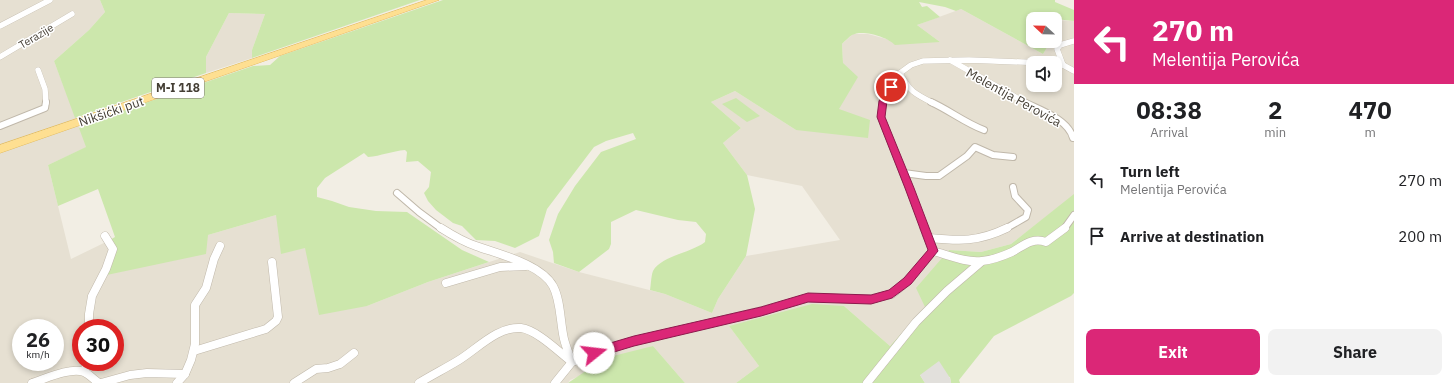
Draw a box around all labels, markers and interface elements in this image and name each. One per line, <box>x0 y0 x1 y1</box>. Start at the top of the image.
north arrow <box>1026 12 1062 48</box>
map controls <box>1026 12 1062 92</box>
text: 270 m <box>1152 12 1234 49</box>
icon: left <box>1086 16 1138 68</box>
street label: Terazije <box>16 20 56 52</box>
text: Melentija Perovića <box>1152 48 1300 71</box>
button: sound <box>1026 56 1062 92</box>
street label: Melentija Perovića <box>963 64 1065 131</box>
pin <box>874 70 908 104</box>
icon: arrive <box>880 76 902 98</box>
road number: M-I 118 <box>152 78 204 98</box>
street label: Nikšićki put <box>76 92 146 131</box>
text: 08:38 <box>1136 94 1202 126</box>
text: 2 <box>1268 94 1282 126</box>
text: 470 <box>1348 94 1392 126</box>
text: Arrival <box>1150 124 1188 141</box>
text: min <box>1264 124 1286 141</box>
text: m <box>1364 124 1376 141</box>
text: Turn left <box>1120 162 1180 181</box>
icon: left <box>1086 169 1108 191</box>
text: 270 m <box>1398 171 1442 190</box>
text: Melentija Perovića <box>1120 181 1227 198</box>
icon: arrive <box>1086 225 1108 247</box>
text: Arrive at destination <box>1120 227 1264 246</box>
text: 200 m <box>1398 227 1442 246</box>
speed limit sign: 30 <box>72 319 124 371</box>
text: 26 <box>26 326 50 353</box>
button: Exit <box>1086 329 1260 375</box>
button: Share <box>1268 329 1442 375</box>
position arrow <box>573 332 615 374</box>
text: km/h <box>26 348 50 361</box>

